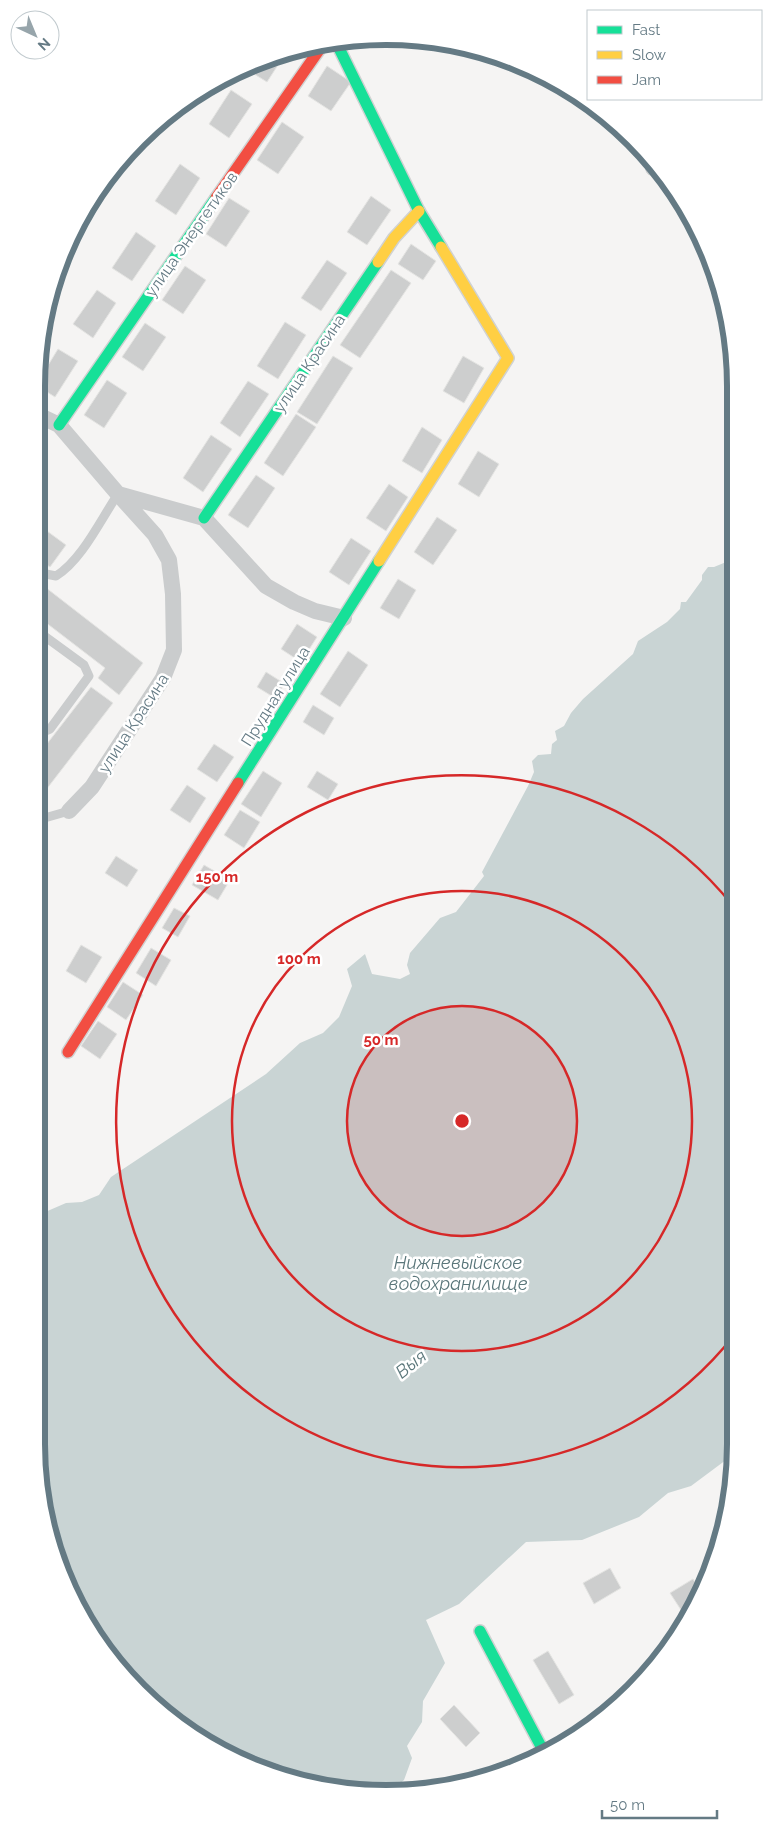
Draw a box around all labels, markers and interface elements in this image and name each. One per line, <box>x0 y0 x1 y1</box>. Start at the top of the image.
north arrow <box>10 10 60 60</box>
legend <box>587 10 762 100</box>
text: Fast <box>632 21 660 39</box>
text: N <box>35 35 53 54</box>
text: Slow <box>632 46 666 64</box>
text: Jam <box>632 71 661 89</box>
street label: улица Энергетиков <box>141 168 242 300</box>
street label: улица Красина <box>270 311 349 416</box>
street label: Прудная улица <box>237 643 314 750</box>
street label: улица Красина <box>94 670 173 776</box>
text: 150 m <box>196 868 238 886</box>
text: 100 m <box>277 950 321 968</box>
text: 50 m <box>363 1031 399 1049</box>
centre of rings <box>453 1112 471 1130</box>
water label: Нижневыйское водохранилище <box>388 1252 528 1294</box>
water label: Выя <box>391 1345 430 1382</box>
scale bar <box>602 1788 717 1820</box>
text: 50 m <box>610 1796 645 1814</box>

